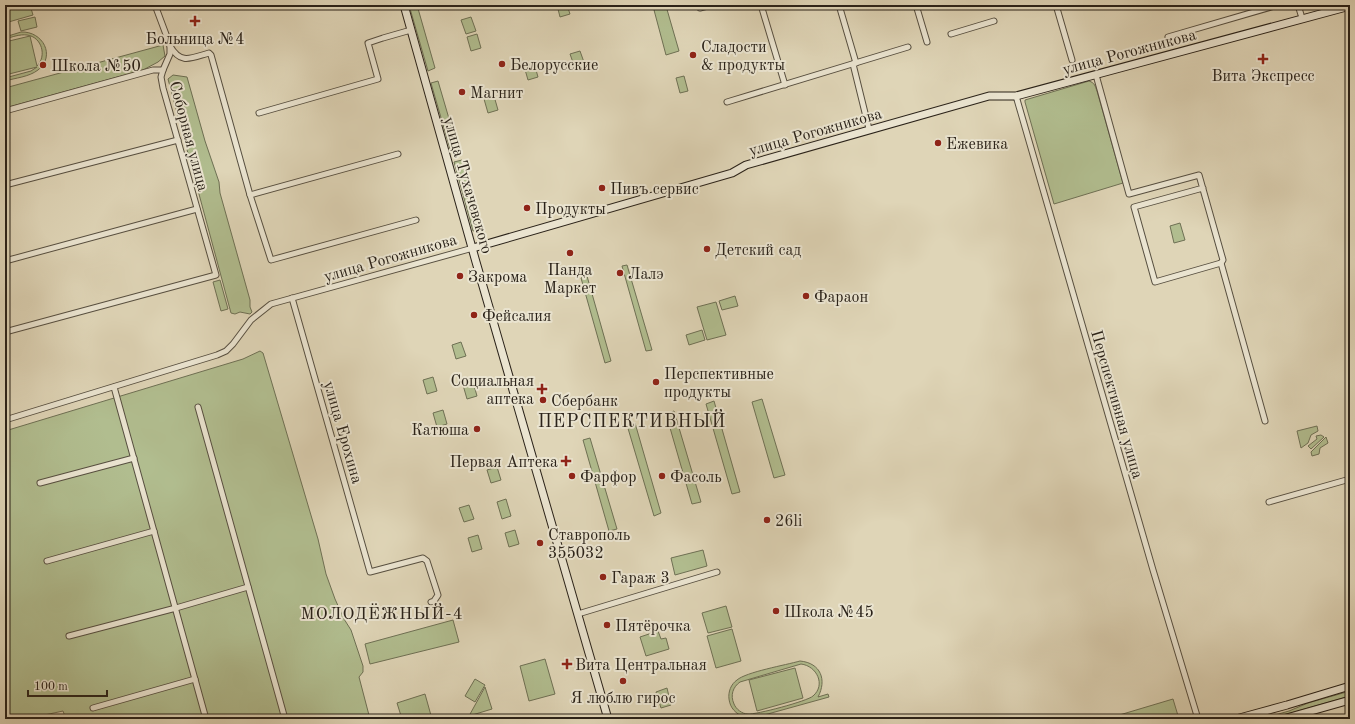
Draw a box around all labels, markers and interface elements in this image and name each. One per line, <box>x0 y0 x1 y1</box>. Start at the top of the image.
marker: Больница №4 <box>189 15 201 27</box>
street label: улица Рогожникова <box>1061 27 1198 78</box>
place label: Больница №4 <box>146 32 244 48</box>
place label: Сладости & продукты <box>701 40 785 74</box>
marker: Сладости & продукты <box>688 50 698 60</box>
marker: Вита Экспресс <box>1258 54 1268 64</box>
place label: Белорусские <box>510 58 598 74</box>
place label: Школа №50 <box>51 59 141 75</box>
marker: Белорусские <box>497 59 507 69</box>
marker: Школа №50 <box>38 60 48 70</box>
place label: Вита Экспресс <box>1211 69 1315 85</box>
street label: Соборная улица <box>166 80 210 193</box>
place label: Магнит <box>470 86 523 102</box>
marker: Магнит <box>457 87 467 97</box>
street label: улица Рогожникова <box>747 106 884 160</box>
street label: улица Тухачевского <box>440 115 494 256</box>
place label: Ежевика <box>946 137 1008 153</box>
marker: Ежевика <box>933 138 943 148</box>
place label: Пивъ сервис <box>610 182 699 198</box>
marker: Пивъ сервис <box>597 183 607 193</box>
place label: Продукты <box>535 202 606 218</box>
marker: Продукты <box>522 203 532 213</box>
street label: улица Рогожникова <box>322 232 459 286</box>
place label: Детский сад <box>715 243 801 259</box>
marker: Детский сад <box>702 244 712 254</box>
marker: Панда Маркет <box>565 248 575 258</box>
place label: Панда Маркет <box>544 263 596 297</box>
place label: Лалэ <box>628 267 664 283</box>
marker: Лалэ <box>615 268 625 278</box>
place label: Закрома <box>468 270 527 286</box>
marker: Закрома <box>455 271 465 281</box>
place label: Фараон <box>814 290 868 306</box>
marker: Фараон <box>801 291 811 301</box>
place label: Фейсалия <box>482 309 551 325</box>
marker: Фейсалия <box>469 310 479 320</box>
street label: Перспективная улица <box>1087 329 1145 481</box>
place label: Перспективные продукты <box>664 367 774 401</box>
place label: Социальная аптека <box>450 374 534 408</box>
marker: Перспективные продукты <box>651 377 661 387</box>
street label: улица Ерохина <box>320 379 364 486</box>
marker: Социальная аптека <box>537 384 547 394</box>
place label: Сбербанк <box>551 394 618 410</box>
marker: Сбербанк <box>538 395 548 405</box>
district label: ПЕРСПЕКТИВНЫЙ <box>538 409 726 431</box>
place label: Катюша <box>411 423 469 439</box>
marker: Катюша <box>472 424 482 434</box>
place label: Первая Аптека <box>450 455 558 471</box>
marker: Первая Аптека <box>561 456 571 466</box>
place label: Фарфор <box>580 470 636 486</box>
place label: Фасоль <box>670 470 722 486</box>
marker: Фарфор <box>567 471 577 481</box>
marker: Фасоль <box>657 471 667 481</box>
place label: 26li <box>775 514 802 530</box>
marker: 26li <box>762 515 772 525</box>
place label: Ставрополь 355032 <box>548 528 630 562</box>
marker: Ставрополь 355032 <box>535 538 545 548</box>
place label: Гараж 3 <box>611 571 670 587</box>
marker: Гараж 3 <box>598 572 608 582</box>
district label: МОЛОДЁЖНЫЙ-4 <box>300 603 464 623</box>
place label: Школа №45 <box>784 605 874 621</box>
marker: Школа №45 <box>771 606 781 616</box>
place label: Пятёрочка <box>615 619 691 635</box>
marker: Пятёрочка <box>602 620 612 630</box>
place label: Вита Центральная <box>575 658 707 674</box>
marker: Вита Центральная <box>562 659 572 669</box>
scale bar <box>28 672 107 698</box>
marker: Я люблю гирос <box>618 676 628 686</box>
text: 100 m <box>34 681 68 693</box>
place label: Я люблю гирос <box>570 691 676 707</box>

